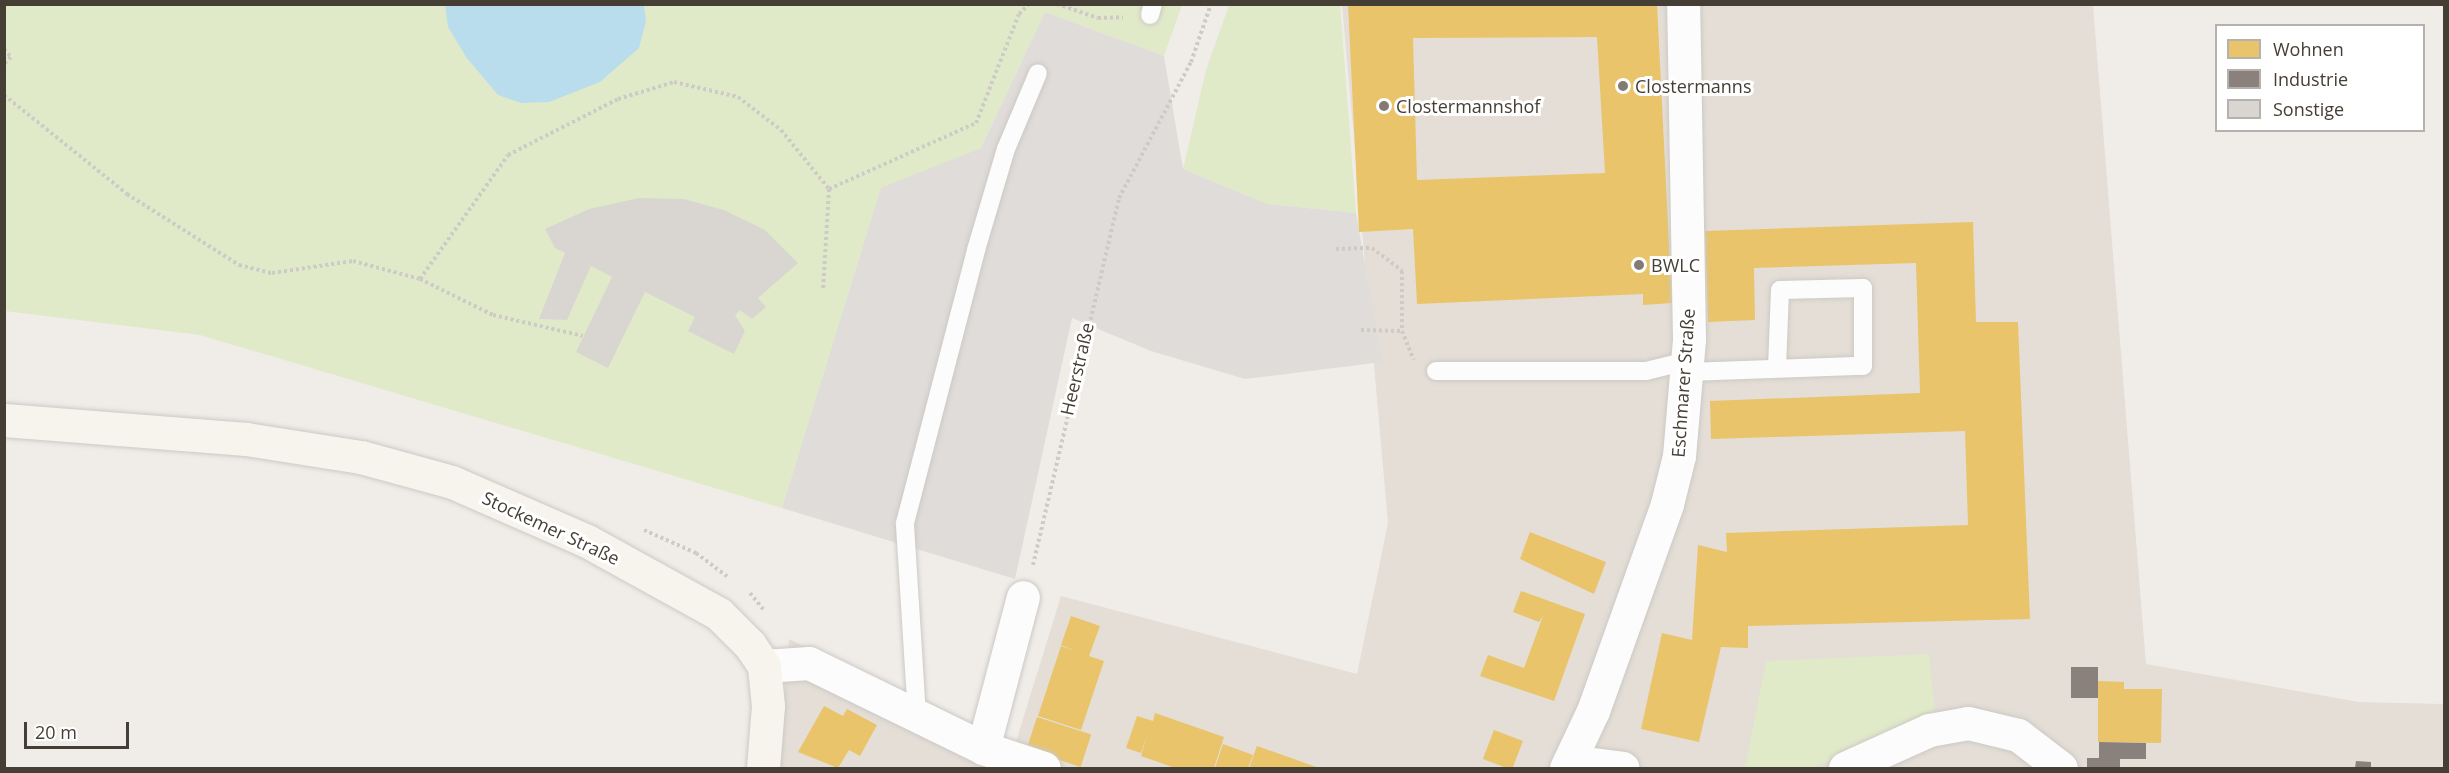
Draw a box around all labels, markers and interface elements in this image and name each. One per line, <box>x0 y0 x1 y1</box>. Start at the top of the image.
legend <box>2215 24 2425 132</box>
text: Wohnen <box>2273 37 2344 61</box>
text: Industrie <box>2273 67 2348 91</box>
place label: Clostermanns <box>1635 75 1751 97</box>
marker: Clostermanns <box>1616 79 1630 93</box>
place label: Clostermannshof <box>1396 95 1540 117</box>
text: Sonstige <box>2273 97 2344 121</box>
marker: Clostermannshof <box>1377 99 1391 113</box>
place label: BWLC <box>1651 254 1700 276</box>
marker: BWLC <box>1632 258 1646 272</box>
street label: Eschmarer Straße <box>1667 308 1699 458</box>
street label: Heerstraße <box>1056 321 1098 417</box>
street label: Stockemer Straße <box>479 487 623 569</box>
scale bar <box>27 710 132 748</box>
text: 20 m <box>35 720 77 744</box>

